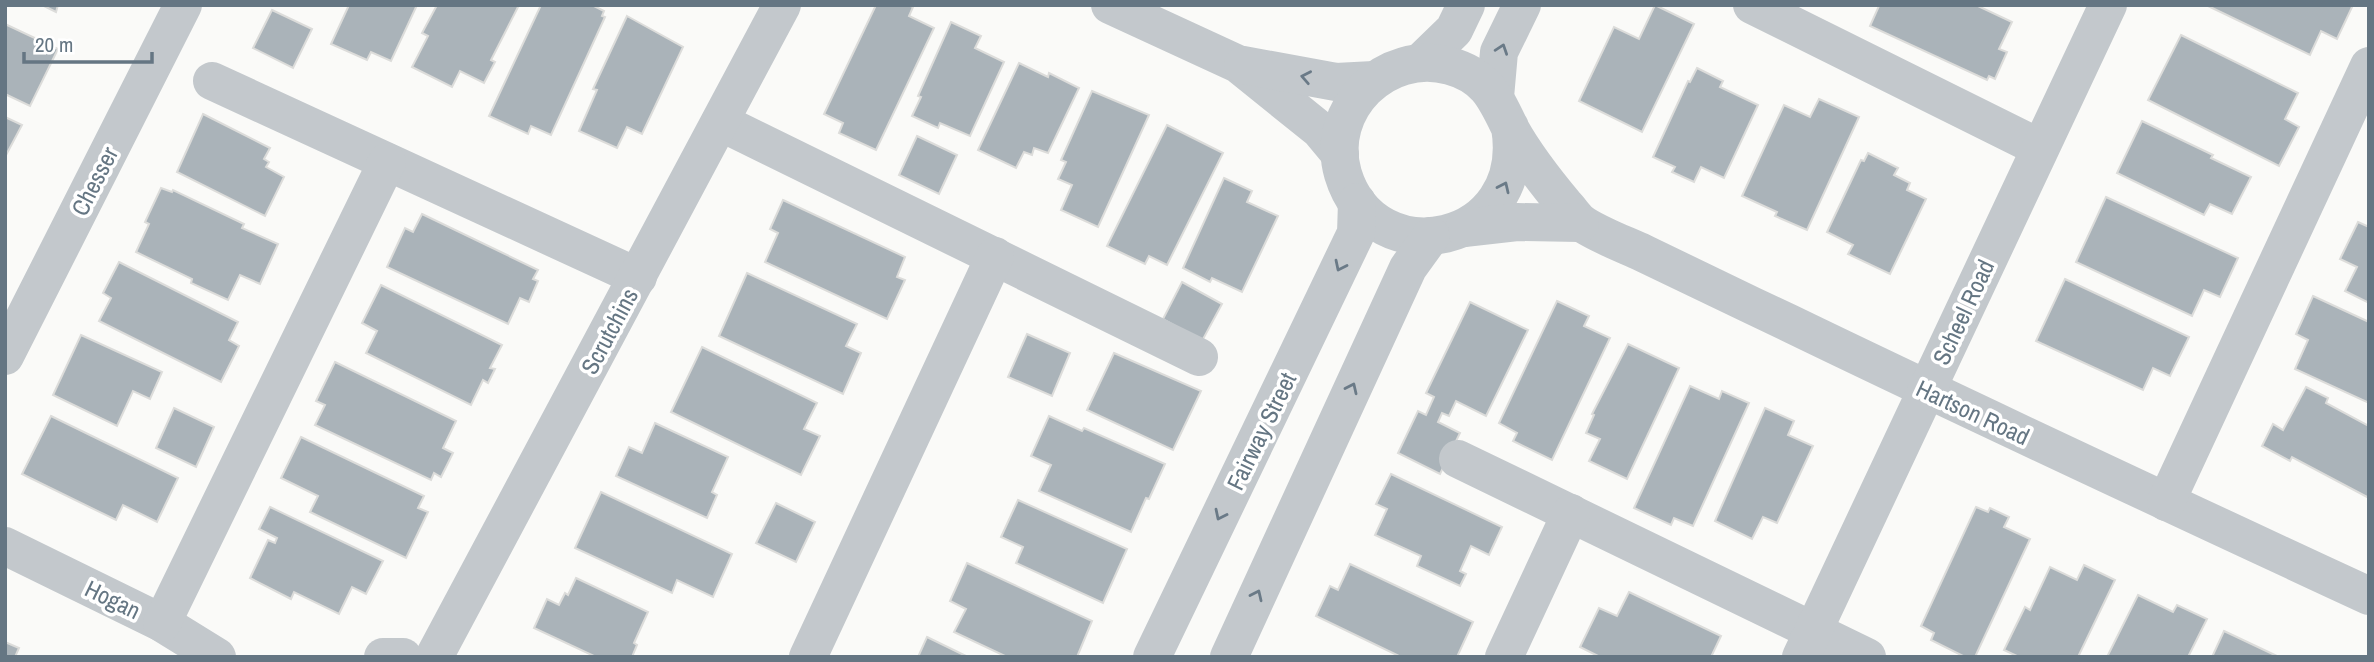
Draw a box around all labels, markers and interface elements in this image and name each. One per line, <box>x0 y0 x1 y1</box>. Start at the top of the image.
scale bar <box>24 21 152 65</box>
text: 20 m <box>35 30 73 59</box>
one-way arrow <box>1494 44 1508 56</box>
one-way arrow <box>1300 70 1312 85</box>
street label: Chesser <box>63 141 125 221</box>
one-way arrow <box>1495 182 1509 194</box>
street label: Scheel Road <box>1925 254 2001 370</box>
one-way arrow <box>1335 259 1349 271</box>
street label: Scrutchins <box>573 282 645 380</box>
street label: Fairway Street <box>1219 366 1303 495</box>
street label: Hartson Road <box>1911 372 2035 452</box>
one-way arrow <box>1344 383 1358 395</box>
one-way arrow <box>1214 508 1228 520</box>
street label: Hogan <box>80 572 146 626</box>
one-way arrow <box>1249 590 1263 602</box>

